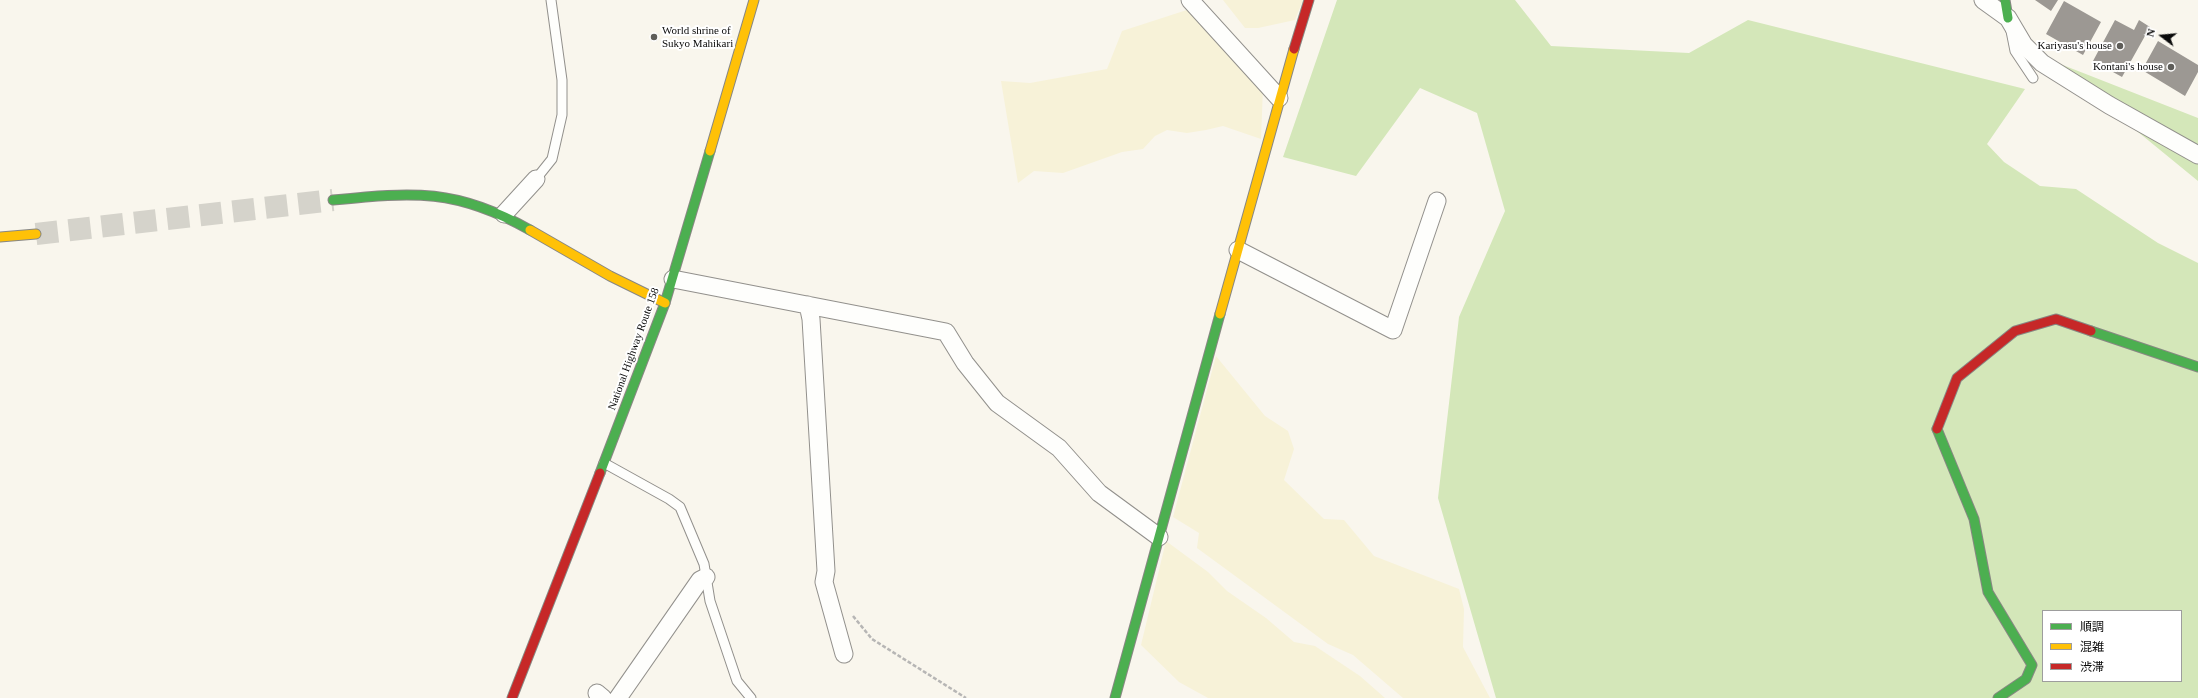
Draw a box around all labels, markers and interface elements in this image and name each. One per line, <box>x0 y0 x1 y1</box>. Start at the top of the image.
north arrow <box>2142 16 2182 56</box>
place label: World shrine of Sukyo Mahikari <box>662 24 733 50</box>
text: N <box>2144 27 2157 38</box>
marker: World shrine of Sukyo Mahikari <box>649 32 659 42</box>
place label: Kariyasu's house <box>2038 39 2112 53</box>
marker: Kariyasu's house <box>2115 41 2125 51</box>
place label: Kontani's house <box>2093 60 2163 74</box>
marker: Kontani's house <box>2166 62 2176 72</box>
street label: National Highway Route 158 <box>606 286 662 412</box>
legend <box>2042 610 2182 682</box>
text: 順調 <box>2080 620 2104 634</box>
text: 混雑 <box>2080 640 2104 654</box>
text: 渋滞 <box>2080 660 2104 674</box>

